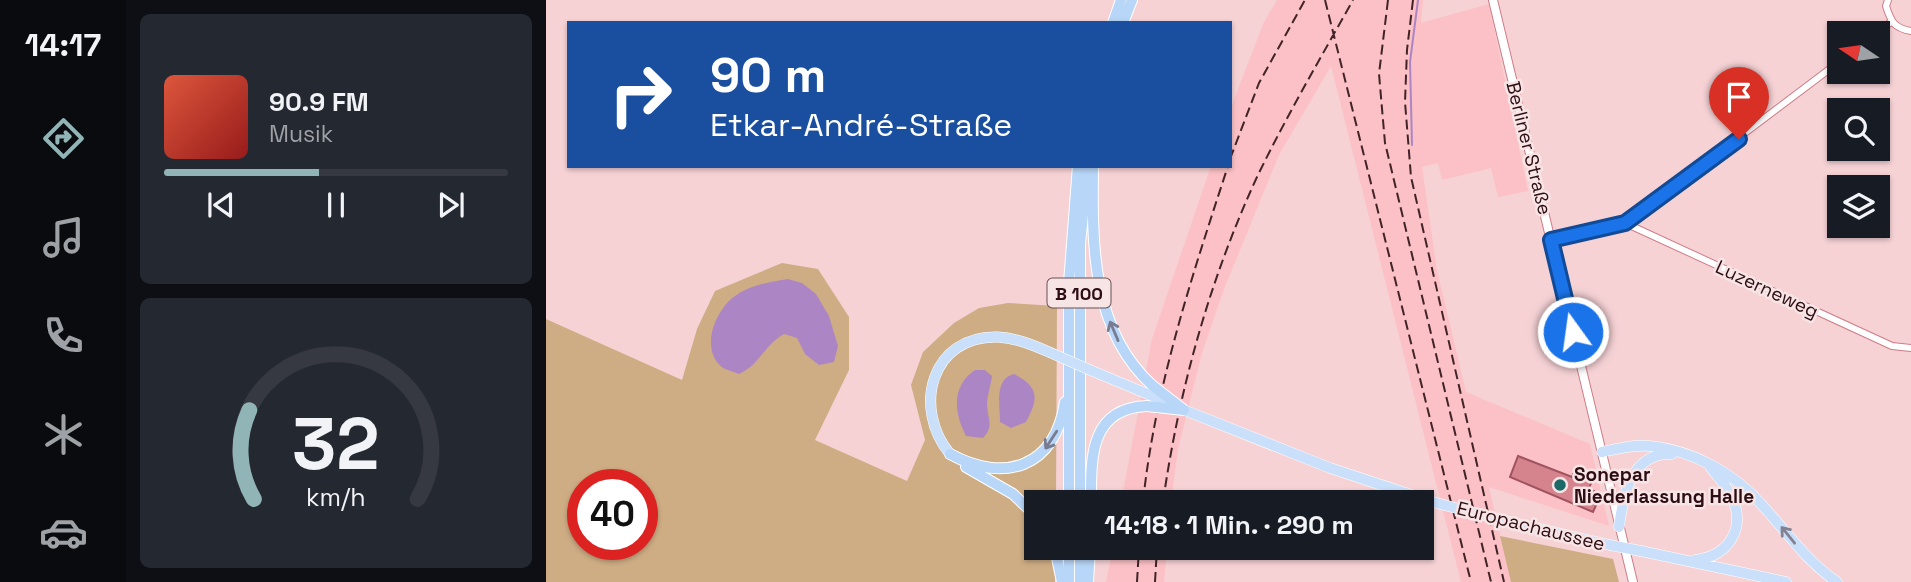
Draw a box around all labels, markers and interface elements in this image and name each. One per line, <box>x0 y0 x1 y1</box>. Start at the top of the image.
north arrow <box>1827 21 1890 84</box>
map controls <box>1827 21 1890 238</box>
text: 14:17 <box>25 25 101 65</box>
text: 90 m <box>710 44 826 106</box>
icon: right <box>595 49 686 140</box>
pin <box>1709 67 1769 139</box>
icon: arrive <box>1720 78 1758 116</box>
street label: Berliner Straße <box>1500 79 1558 217</box>
text: 90.9 FM <box>269 85 369 119</box>
button: search <box>1827 98 1890 161</box>
text: Etkar-André-Straße <box>710 105 1012 145</box>
icon: directions <box>39 114 88 163</box>
text: Musik <box>269 119 333 149</box>
button: layers <box>1827 175 1890 238</box>
icon: previous <box>202 186 240 224</box>
icon: pause <box>317 186 355 224</box>
icon: next <box>432 186 470 224</box>
icon: music <box>39 213 88 262</box>
street label: Luzerneweg <box>1711 254 1823 324</box>
road number: B 100 <box>1048 278 1110 307</box>
position arrow <box>1536 295 1610 369</box>
icon: phone <box>39 311 88 360</box>
one-way arrow <box>1106 321 1119 342</box>
text: 32 <box>292 397 380 490</box>
icon: climate <box>39 410 88 459</box>
one-way arrow <box>1043 430 1058 449</box>
place label: Sonepar Niederlassung Halle <box>1574 462 1754 509</box>
speed limit sign: 40 <box>567 469 658 560</box>
marker: Sonepar Niederlassung Halle <box>1552 477 1568 493</box>
text: km/h <box>306 481 366 513</box>
street label: Europachaussee <box>1454 496 1608 556</box>
icon: car <box>39 508 88 557</box>
text: 14:18 · 1 Min. · 290 m <box>1104 508 1354 542</box>
one-way arrow <box>1780 527 1796 545</box>

